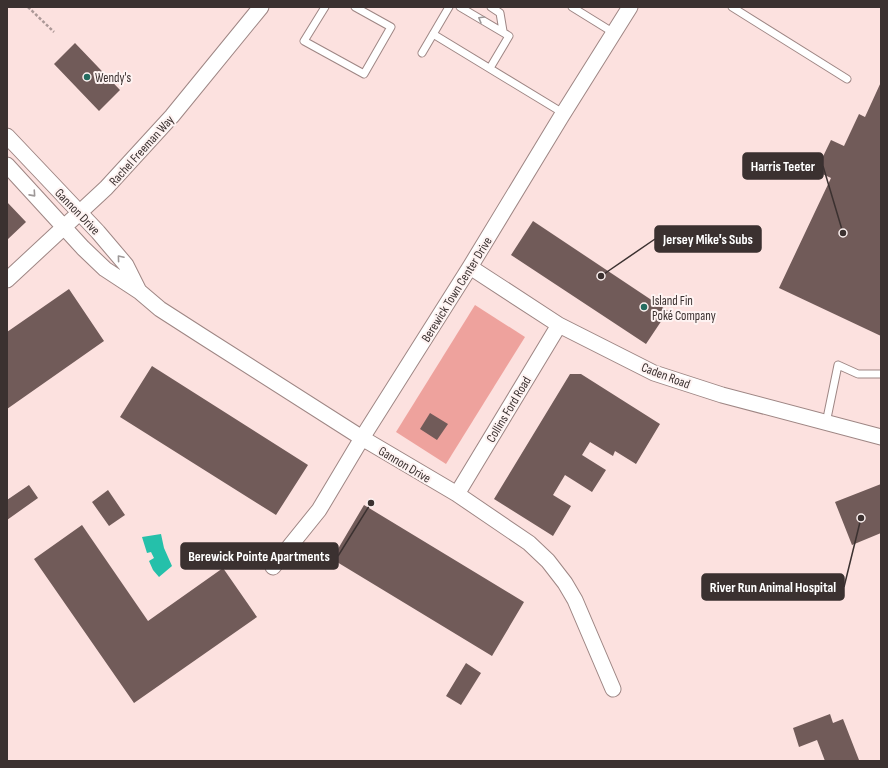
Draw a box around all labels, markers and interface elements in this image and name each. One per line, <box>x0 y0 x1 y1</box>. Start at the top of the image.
one-way arrow <box>478 17 485 24</box>
place label: Wendy's <box>95 70 132 86</box>
marker: Wendy's <box>82 72 92 82</box>
street label: Rachel Freeman Way <box>106 112 178 189</box>
callout: Harris Teeter <box>743 153 823 179</box>
text: Harris Teeter <box>751 158 816 175</box>
street label: Gannon Drive <box>51 185 103 238</box>
one-way arrow <box>29 189 36 196</box>
callout: Jersey Mike's Subs <box>655 226 761 252</box>
text: Jersey Mike's Subs <box>662 231 753 248</box>
street label: Berewick Town Center Drive <box>418 234 496 345</box>
one-way arrow <box>118 255 125 263</box>
place label: Island Fin Poké Company <box>652 293 716 324</box>
marker: Island Fin Poké Company <box>639 302 649 312</box>
street label: Caden Road <box>639 359 692 393</box>
street label: Collins Ford Road <box>483 374 535 445</box>
street label: Gannon Drive <box>375 443 434 487</box>
callout: Berewick Pointe Apartments <box>181 543 338 569</box>
text: Berewick Pointe Apartments <box>188 548 330 565</box>
callout: River Run Animal Hospital <box>702 574 844 600</box>
text: River Run Animal Hospital <box>710 579 836 596</box>

